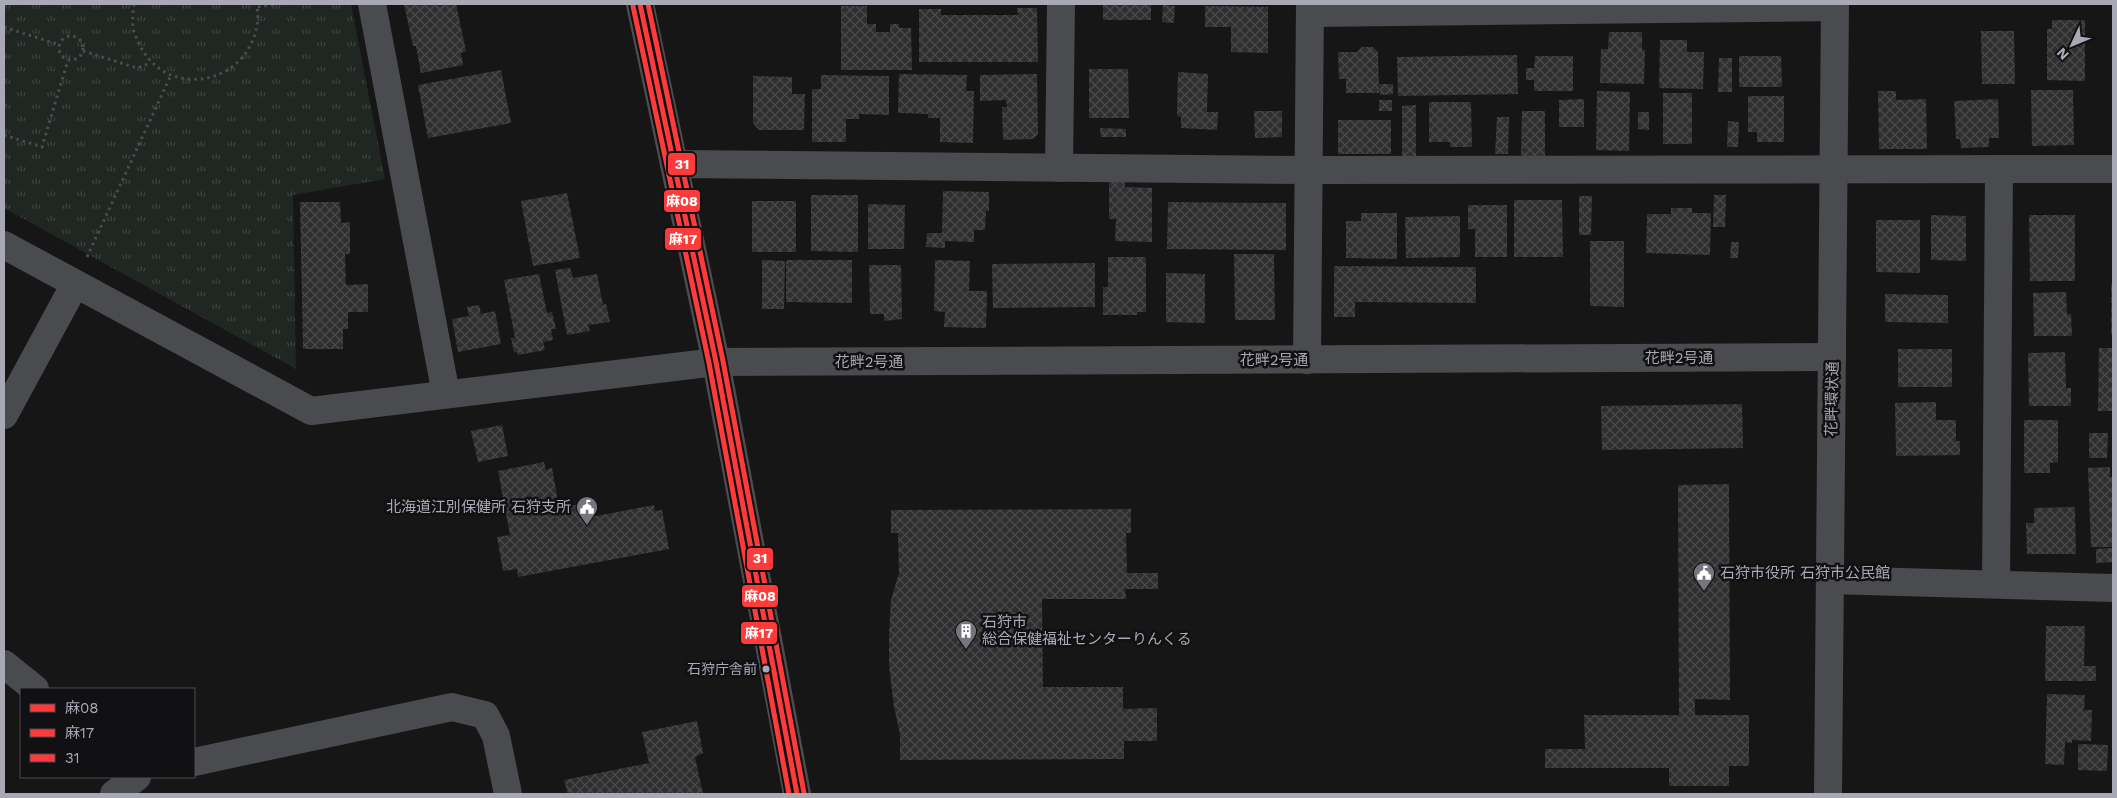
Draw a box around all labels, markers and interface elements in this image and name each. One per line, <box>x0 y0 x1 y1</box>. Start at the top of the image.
north arrow <box>2047 20 2097 70</box>
text: N <box>2053 45 2072 63</box>
line badge: 31 <box>667 152 696 176</box>
text: 31 <box>675 156 689 172</box>
line badge: 麻08 <box>663 189 701 213</box>
text: 麻08 <box>666 193 698 209</box>
line badge: 麻17 <box>664 227 702 251</box>
text: 麻17 <box>669 231 698 247</box>
street label: 花畔2号通 <box>1645 349 1713 367</box>
street label: 花畔2号通 <box>1240 351 1308 369</box>
street label: 花畔2号通 <box>835 353 903 371</box>
street label: 花畔環状通 <box>1822 361 1842 437</box>
public building icon: 北海道江別保健所 石狩支所 <box>575 495 599 526</box>
place label: 北海道江別保健所 石狩支所 <box>386 498 571 516</box>
line badge: 31 <box>746 547 774 571</box>
text: 31 <box>753 550 767 566</box>
public building icon: 石狩市役所 石狩市公民館 <box>1692 561 1716 592</box>
place label: 石狩市役所 石狩市公民館 <box>1720 564 1890 582</box>
line badge: 麻08 <box>741 584 779 608</box>
text: 麻08 <box>744 588 776 604</box>
place label: 石狩市 総合保健福祉センターりんくる <box>982 613 1192 648</box>
building icon: 石狩市 総合保健福祉センターりんくる <box>954 619 978 650</box>
line badge: 麻17 <box>740 621 778 645</box>
text: 麻17 <box>745 625 774 641</box>
place label: 石狩庁舎前 <box>687 661 757 677</box>
marker: 石狩庁舎前 <box>761 664 771 674</box>
legend <box>20 688 195 778</box>
text: 麻08 <box>65 699 99 717</box>
text: 麻17 <box>65 724 94 742</box>
text: 31 <box>65 749 80 767</box>

